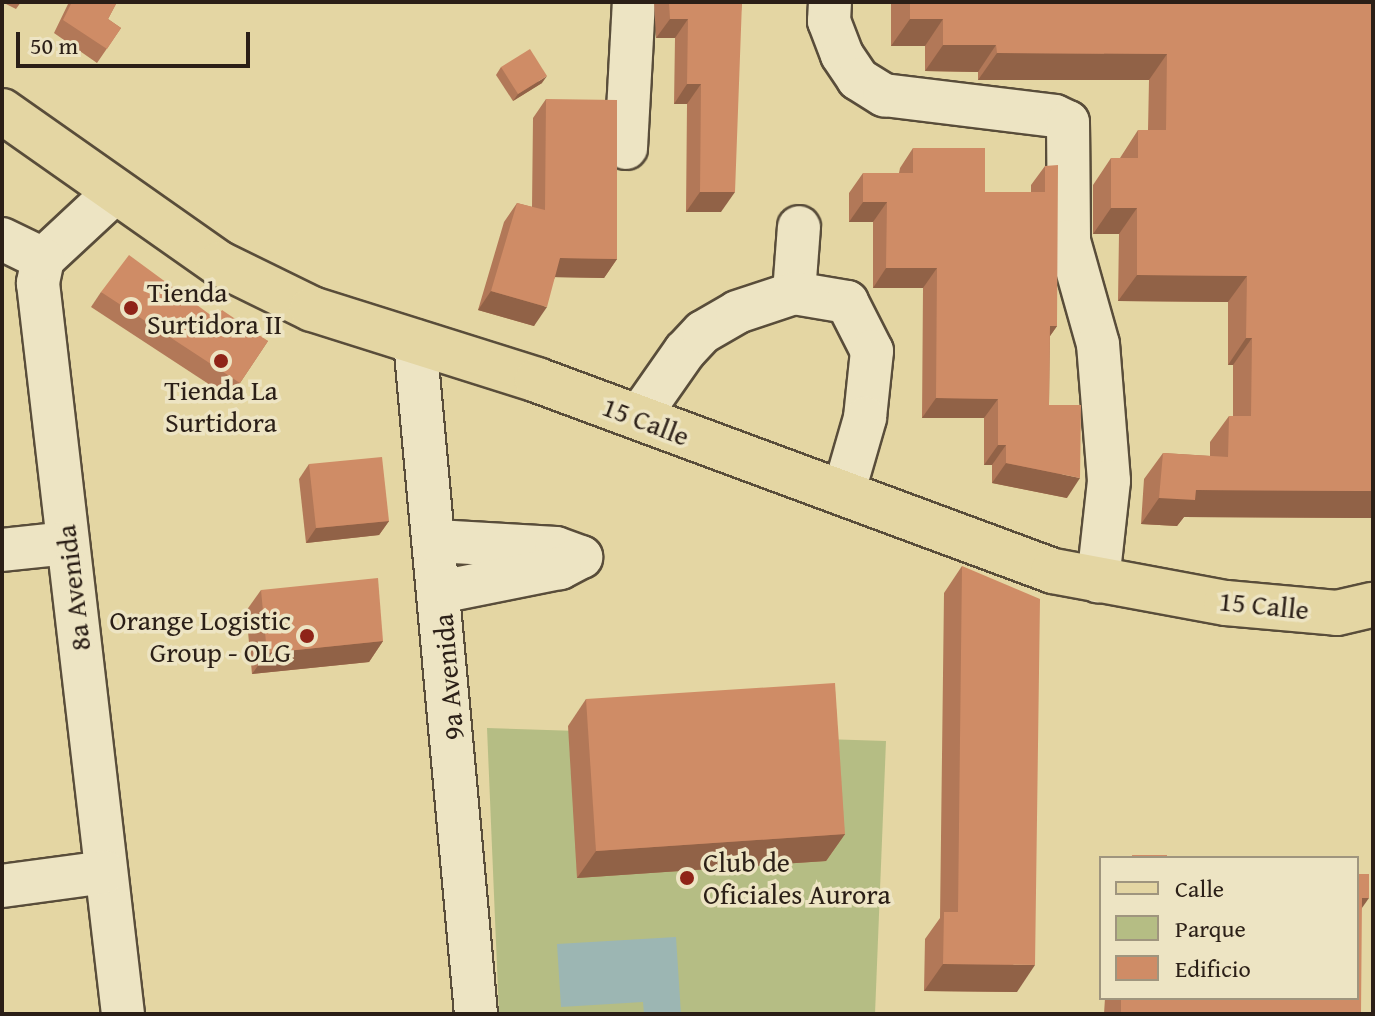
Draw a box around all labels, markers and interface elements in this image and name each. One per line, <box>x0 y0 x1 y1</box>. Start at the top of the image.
scale bar <box>20 16 254 66</box>
text: 50 m <box>30 28 78 63</box>
place label: Tienda Surtidora II <box>147 275 282 341</box>
marker: Tienda Surtidora II <box>122 299 140 317</box>
marker: Tienda La Surtidora <box>212 352 230 370</box>
place label: Tienda La Surtidora <box>164 373 278 439</box>
street label: 15 Calle <box>598 389 694 453</box>
street label: 8a Avenida <box>49 523 97 653</box>
street label: 15 Calle <box>1217 584 1311 626</box>
place label: Orange Logistic Group - OLG <box>110 603 291 669</box>
street label: 9a Avenida <box>426 612 470 742</box>
marker: Orange Logistic Group - OLG <box>298 627 316 645</box>
place label: Club de Oficiales Aurora <box>703 845 891 911</box>
legend <box>1099 856 1359 1000</box>
marker: Club de Oficiales Aurora <box>678 869 696 887</box>
text: Calle <box>1175 871 1224 906</box>
text: Parque <box>1175 911 1246 946</box>
text: Edificio <box>1175 951 1251 986</box>

